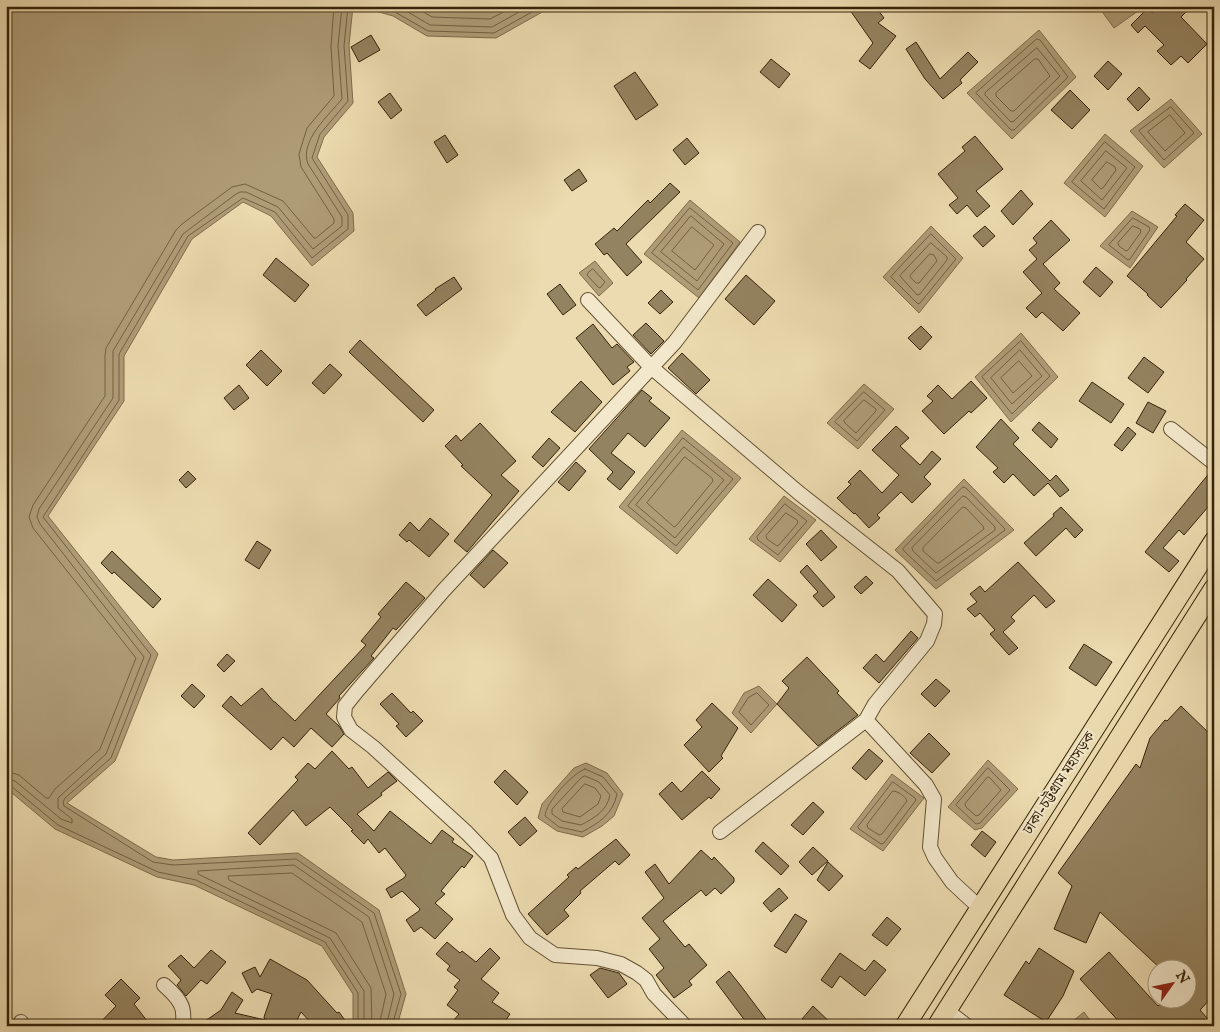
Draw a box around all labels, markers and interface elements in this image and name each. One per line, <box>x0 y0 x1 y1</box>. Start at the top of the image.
street label: ঢাকা-চট্টগ্রাম মহাসড়ক <box>1018 728 1100 839</box>
north arrow <box>1148 960 1198 1010</box>
text: N <box>1171 967 1193 987</box>

